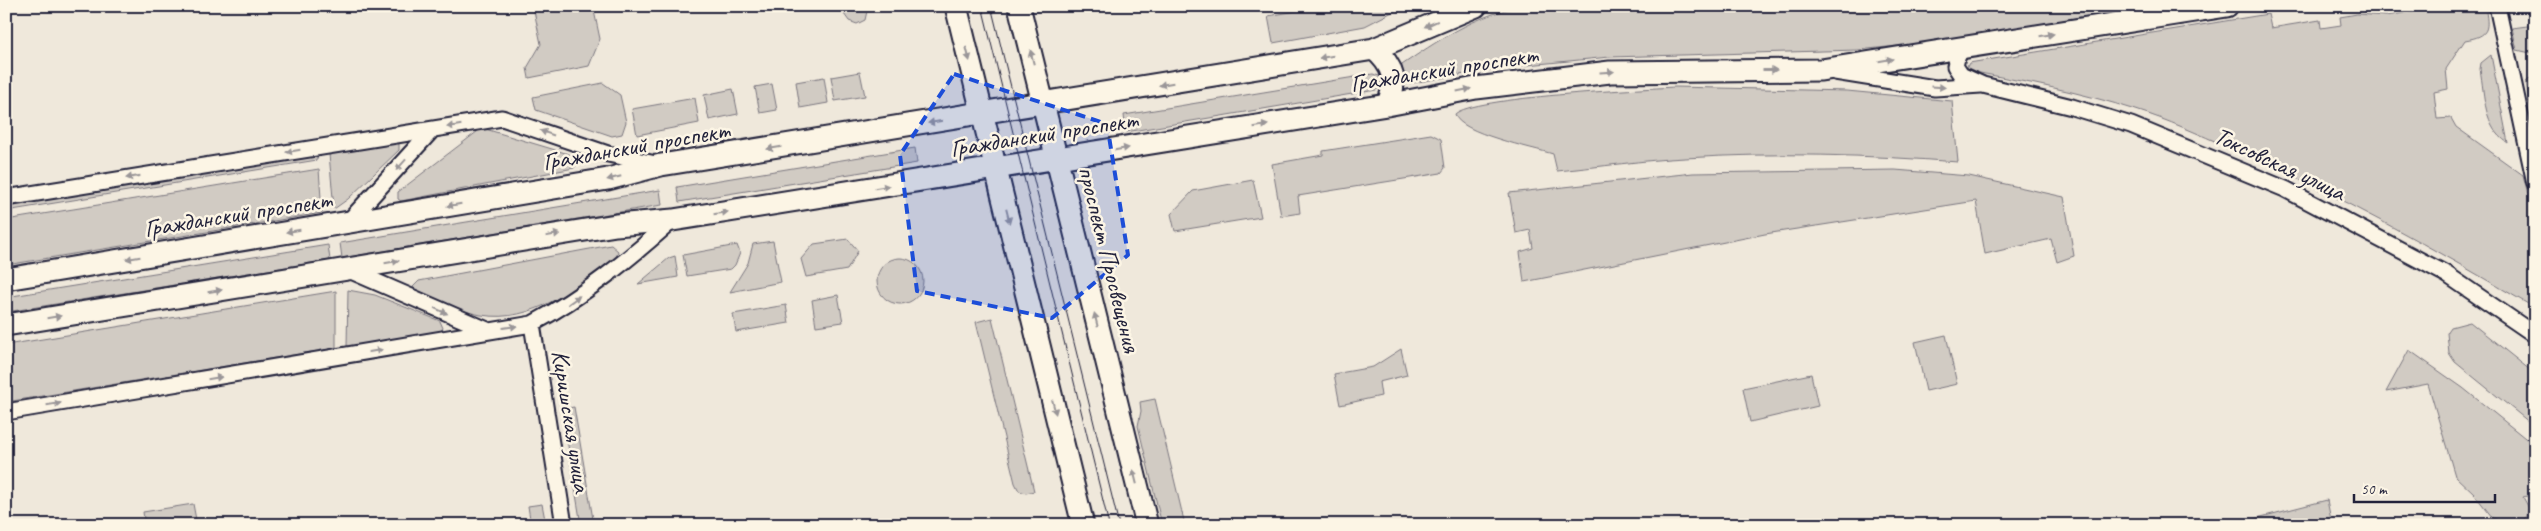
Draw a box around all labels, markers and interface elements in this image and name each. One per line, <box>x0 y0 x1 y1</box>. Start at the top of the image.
one-way arrow <box>1424 21 1438 29</box>
one-way arrow <box>2039 31 2055 39</box>
street label: Гражданский проспект <box>1348 38 1541 100</box>
one-way arrow <box>964 46 972 61</box>
one-way arrow <box>1028 50 1036 65</box>
one-way arrow <box>1318 54 1334 62</box>
one-way arrow <box>1878 55 1894 63</box>
one-way arrow <box>1762 66 1778 74</box>
one-way arrow <box>1599 68 1615 76</box>
one-way arrow <box>1158 81 1174 89</box>
one-way arrow <box>1930 84 1946 92</box>
one-way arrow <box>1457 86 1472 94</box>
street label: Гражданский проспект <box>948 103 1141 165</box>
street label: Гражданский проспект <box>540 114 733 178</box>
one-way arrow <box>927 118 943 126</box>
street label: Токсовская улица <box>2209 120 2352 209</box>
one-way arrow <box>1254 121 1270 129</box>
one-way arrow <box>445 122 461 130</box>
one-way arrow <box>539 129 554 137</box>
one-way arrow <box>766 144 782 152</box>
one-way arrow <box>1115 144 1131 152</box>
one-way arrow <box>285 148 301 156</box>
one-way arrow <box>395 158 406 171</box>
street label: проспект Просвещения <box>1070 163 1148 357</box>
one-way arrow <box>125 174 141 182</box>
one-way arrow <box>606 174 621 182</box>
street label: Гражданский проспект <box>142 183 335 245</box>
one-way arrow <box>874 183 890 191</box>
one-way arrow <box>445 201 461 209</box>
one-way arrow <box>714 208 730 216</box>
one-way arrow <box>1004 209 1012 224</box>
one-way arrow <box>285 228 301 236</box>
one-way arrow <box>545 231 561 239</box>
one-way arrow <box>125 254 141 262</box>
one-way arrow <box>385 258 401 266</box>
one-way arrow <box>207 287 223 295</box>
one-way arrow <box>567 295 581 305</box>
one-way arrow <box>434 308 448 316</box>
one-way arrow <box>1092 312 1100 327</box>
one-way arrow <box>47 313 63 321</box>
one-way arrow <box>502 323 518 331</box>
one-way arrow <box>367 347 383 355</box>
street label: Киришская улица <box>544 348 598 497</box>
one-way arrow <box>207 374 223 382</box>
one-way arrow <box>47 400 63 408</box>
one-way arrow <box>1050 400 1058 415</box>
one-way arrow <box>1131 470 1139 485</box>
scale bar <box>2354 471 2495 503</box>
text: 50 m <box>2361 480 2388 499</box>

